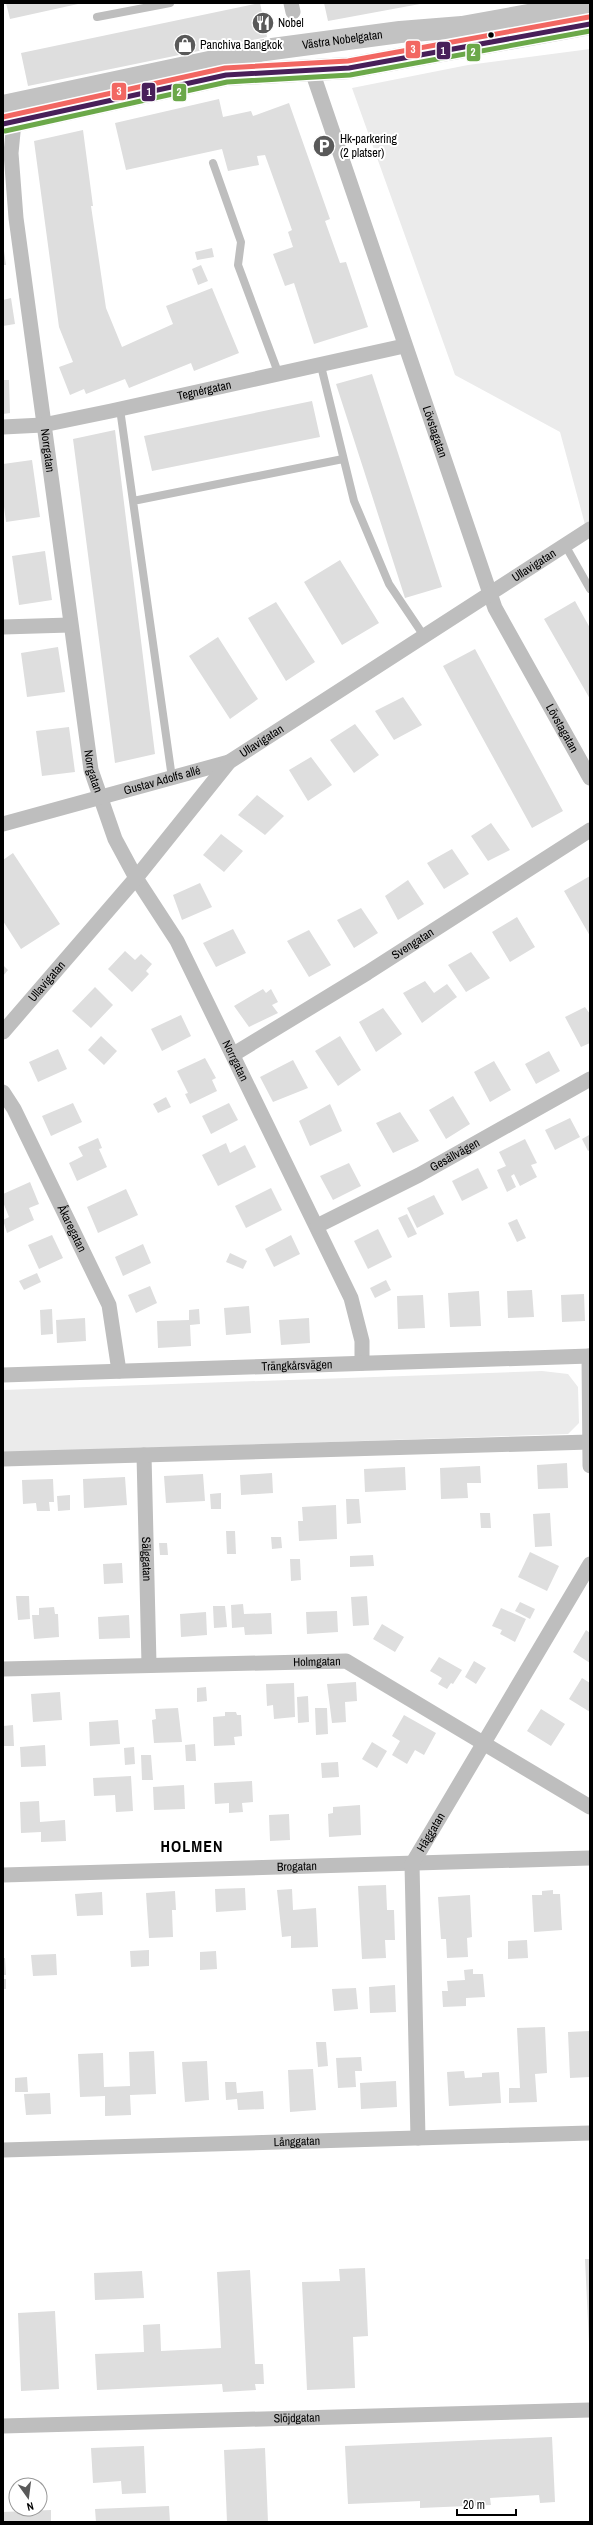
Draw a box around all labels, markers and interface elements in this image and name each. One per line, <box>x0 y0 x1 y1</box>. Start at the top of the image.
restaurant icon: Nobel <box>250 10 276 36</box>
place label: Nobel <box>278 15 304 31</box>
street label: Västra Nobelgatan <box>301 26 384 53</box>
unlabelled marker <box>486 30 496 40</box>
shop icon: Panchiva Bangkok <box>172 32 198 58</box>
place label: Panchiva Bangkok <box>200 37 282 53</box>
line badge: 3 <box>405 40 421 59</box>
line badge: 1 <box>436 41 451 60</box>
text: 3 <box>410 42 416 56</box>
line badge: 2 <box>466 43 481 62</box>
text: 1 <box>440 44 446 58</box>
text: 2 <box>470 45 476 59</box>
line badge: 3 <box>111 82 127 101</box>
line badge: 1 <box>141 82 156 102</box>
line badge: 2 <box>172 83 187 102</box>
text: 3 <box>116 84 122 98</box>
text: 1 <box>146 85 152 99</box>
text: 2 <box>176 85 182 99</box>
place label: Hk-parkering (2 platser) <box>340 131 397 161</box>
parking icon: Hk-parkering (2 platser) <box>311 133 337 159</box>
street label: Tegnérgatan <box>176 377 233 404</box>
street label: Lövstagatan <box>419 404 451 460</box>
street label: Norrgatan <box>37 428 58 473</box>
street label: Ullavigatan <box>509 545 559 585</box>
street label: Lövstagatan <box>542 701 582 756</box>
street label: Ullavigatan <box>237 721 287 761</box>
street label: Norrgatan <box>80 749 106 795</box>
street label: Gustav Adolfs allé <box>122 762 202 799</box>
street label: Svengatan <box>389 924 437 963</box>
street label: Ullavigatan <box>25 957 69 1005</box>
street label: Norrgatan <box>219 1037 252 1084</box>
street label: Gesällvägen <box>427 1135 483 1175</box>
street label: Åkaregatan <box>53 1201 90 1255</box>
street label: Trängkårsvägen <box>261 1356 333 1375</box>
street label: Sälggatan <box>138 1537 155 1581</box>
street label: Holmgatan <box>293 1653 341 1670</box>
street label: Häggatan <box>413 1810 449 1855</box>
district label: HOLMEN <box>161 1835 223 1857</box>
street label: Brogatan <box>277 1858 317 1875</box>
street label: Långgatan <box>273 2133 320 2150</box>
street label: Slöjdgatan <box>273 2409 320 2427</box>
north arrow <box>8 2477 48 2517</box>
scale bar <box>457 2491 516 2517</box>
text: 20 m <box>463 2497 485 2513</box>
text: N <box>26 2499 35 2514</box>

